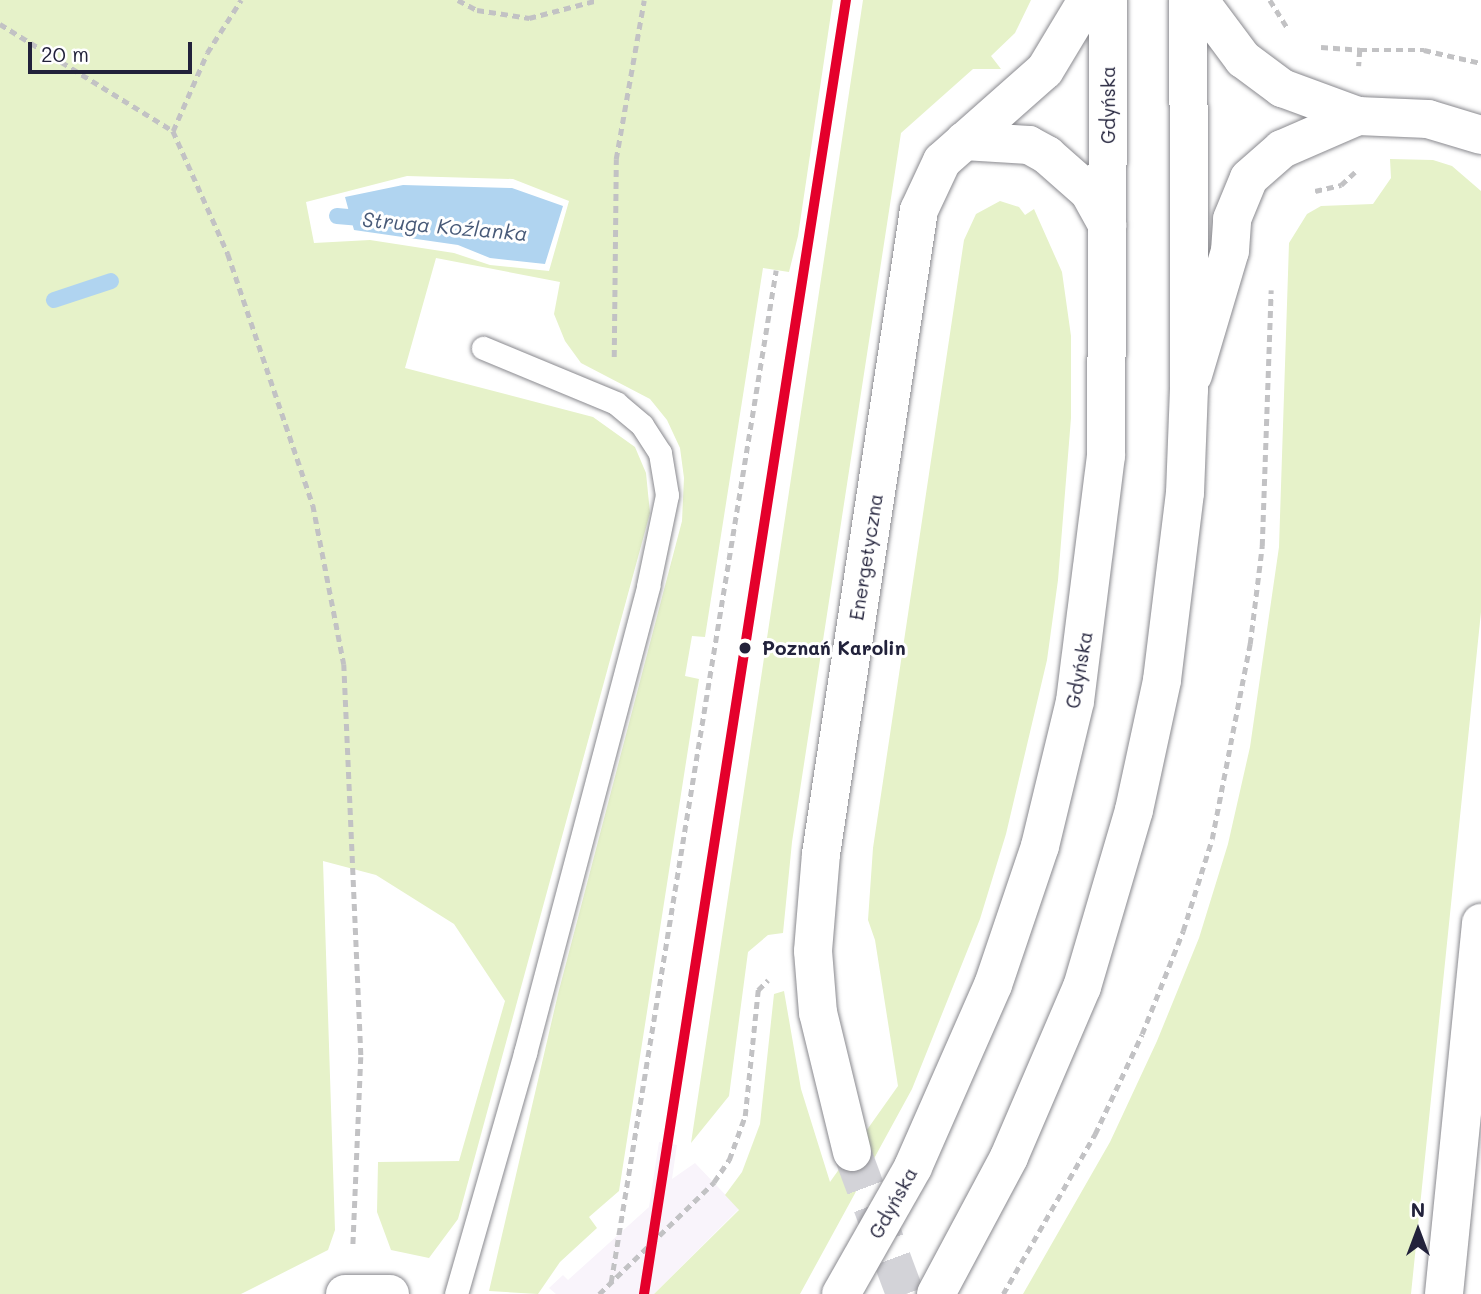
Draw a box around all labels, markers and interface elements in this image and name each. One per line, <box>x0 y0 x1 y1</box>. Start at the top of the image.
scale bar <box>32 28 196 72</box>
text: 20 m <box>41 40 89 67</box>
street label: Gdyńska <box>1097 66 1119 144</box>
water label: Struga Koźlanka <box>361 206 529 246</box>
street label: Energetyczna <box>845 492 887 622</box>
street label: Gdyńska <box>1061 630 1097 710</box>
marker: Poznań Karolin <box>734 637 756 659</box>
place label: Poznań Karolin <box>762 637 906 659</box>
street label: Gdyńska <box>864 1163 922 1243</box>
north arrow <box>1383 1196 1453 1266</box>
text: N <box>1411 1197 1425 1222</box>

